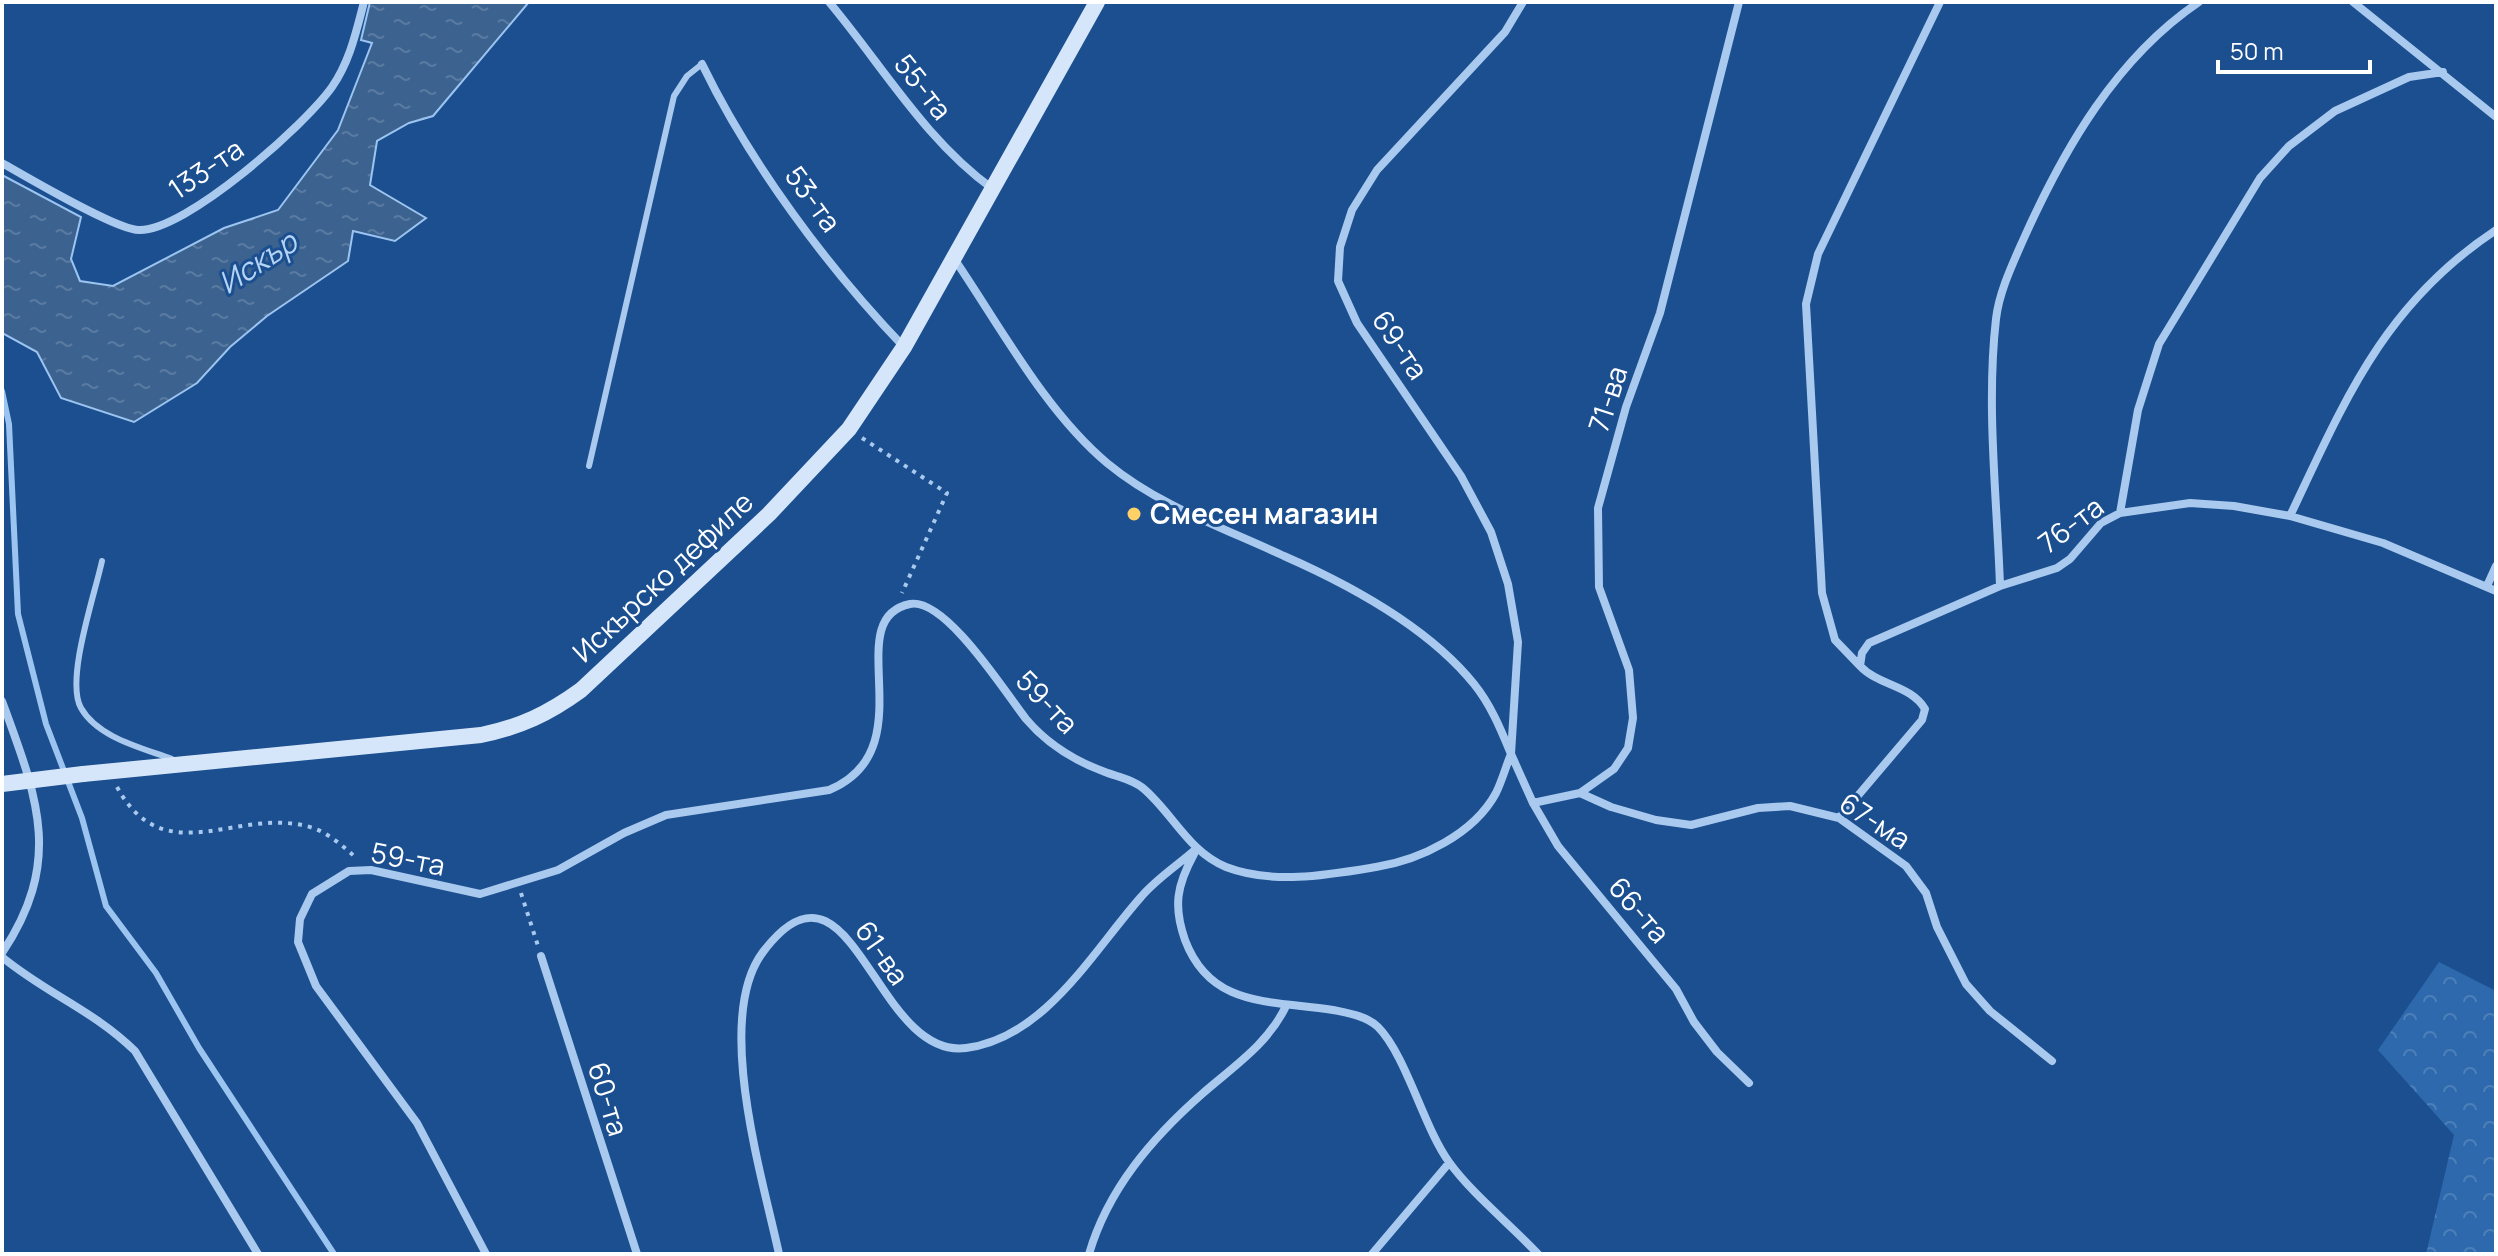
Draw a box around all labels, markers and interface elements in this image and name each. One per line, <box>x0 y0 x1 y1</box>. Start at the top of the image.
scale bar <box>2218 24 2370 74</box>
text: 50 m <box>2230 34 2284 67</box>
street label: 55-та <box>886 46 961 127</box>
street label: 133-та <box>160 129 250 207</box>
street label: 53-та <box>777 158 851 239</box>
water label: Искър <box>210 220 307 303</box>
street label: 69-та <box>1364 303 1438 386</box>
street label: 71-ва <box>1579 361 1636 437</box>
street label: Искърско дефиле <box>564 483 761 670</box>
street label: 76-та <box>2030 487 2111 561</box>
place label: Смесен магазин <box>1150 494 1378 532</box>
marker: Смесен магазин <box>1125 505 1143 523</box>
street label: 59-та <box>1008 661 1087 741</box>
street label: 67-ма <box>1833 783 1918 857</box>
street label: 59-та <box>368 832 448 884</box>
street label: 66-та <box>1601 868 1679 950</box>
street label: 61-ва <box>847 913 919 992</box>
street label: 60-та <box>580 1057 638 1140</box>

